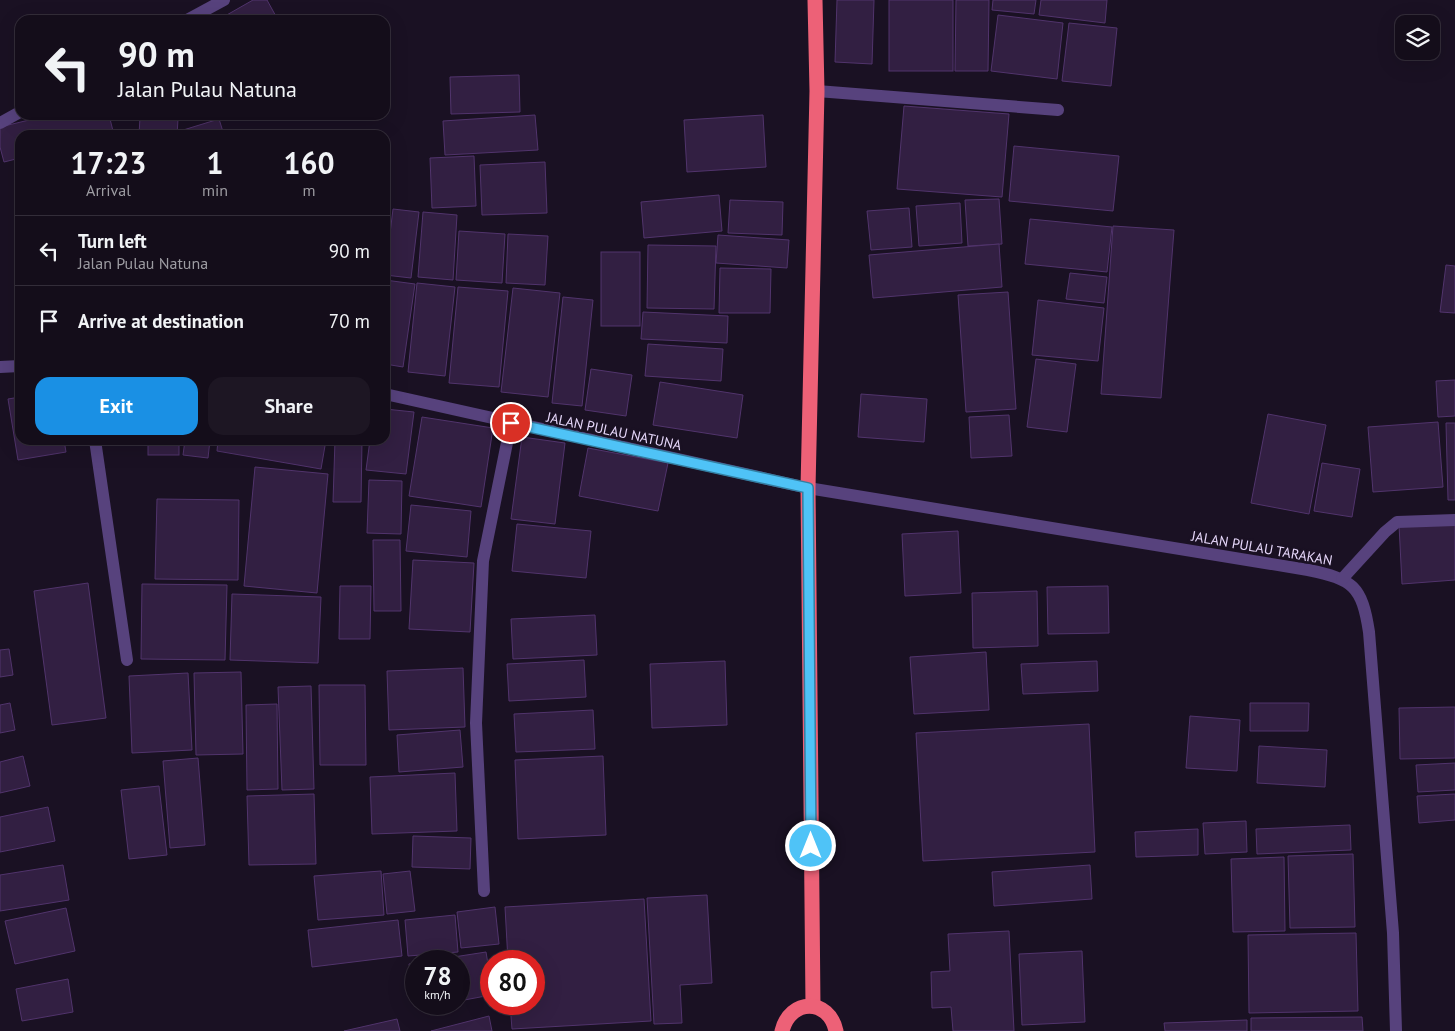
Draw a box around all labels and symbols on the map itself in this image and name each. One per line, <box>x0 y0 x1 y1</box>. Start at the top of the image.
pin <box>490 402 532 444</box>
street label: JALAN PULAU NATUNA <box>544 408 684 454</box>
street label: JALAN PULAU TARAKAN <box>1189 527 1334 569</box>
position arrow <box>784 819 836 871</box>
speed limit sign: 80 <box>480 950 545 1015</box>

